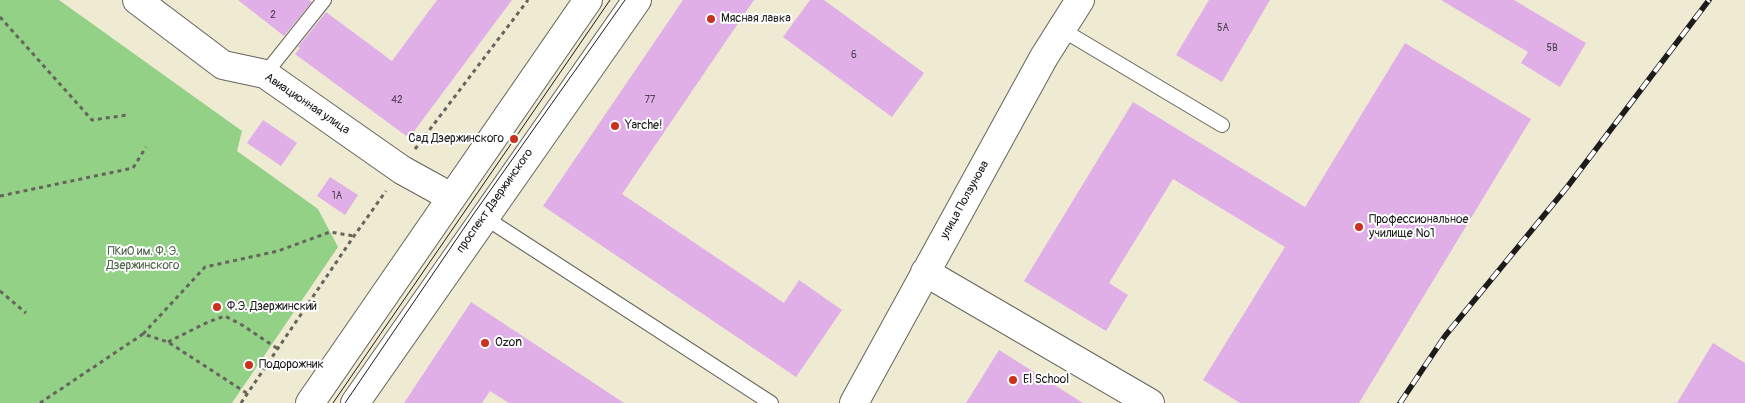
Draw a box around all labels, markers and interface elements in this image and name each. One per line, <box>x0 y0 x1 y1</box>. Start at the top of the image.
house number: 2 <box>270 9 276 21</box>
place label: Мясная лавка <box>721 12 791 26</box>
marker: Мясная лавка <box>705 13 717 25</box>
house number: 5А <box>1217 22 1229 34</box>
house number: 5В <box>1546 42 1558 54</box>
house number: 6 <box>851 49 857 61</box>
street label: Авиационная улица <box>262 70 352 138</box>
house number: 42 <box>391 94 403 106</box>
house number: 77 <box>645 94 655 106</box>
place label: Yarche! <box>625 119 662 133</box>
marker: Yarche! <box>609 120 621 132</box>
place label: Сад Дзержинского <box>408 132 504 146</box>
marker: Сад Дзержинского <box>508 133 520 145</box>
street label: проспект Дзержинского <box>454 146 536 256</box>
street label: улица Ползунова <box>938 158 992 242</box>
house number: 1А <box>332 190 342 202</box>
place label: Профессиональное училище №1 <box>1369 213 1468 241</box>
marker: Профессиональное училище №1 <box>1353 221 1365 233</box>
park label: ПКиО им. Ф. Э. Дзержинского <box>107 245 179 273</box>
place label: Ф.Э. Дзержинский <box>227 300 317 314</box>
marker: Ф.Э. Дзержинский <box>211 301 223 313</box>
place label: Ozon <box>495 336 522 350</box>
marker: Ozon <box>479 337 491 349</box>
place label: Подорожник <box>259 358 324 372</box>
marker: Подорожник <box>243 359 255 371</box>
place label: El School <box>1023 373 1069 387</box>
marker: El School <box>1007 374 1019 386</box>

